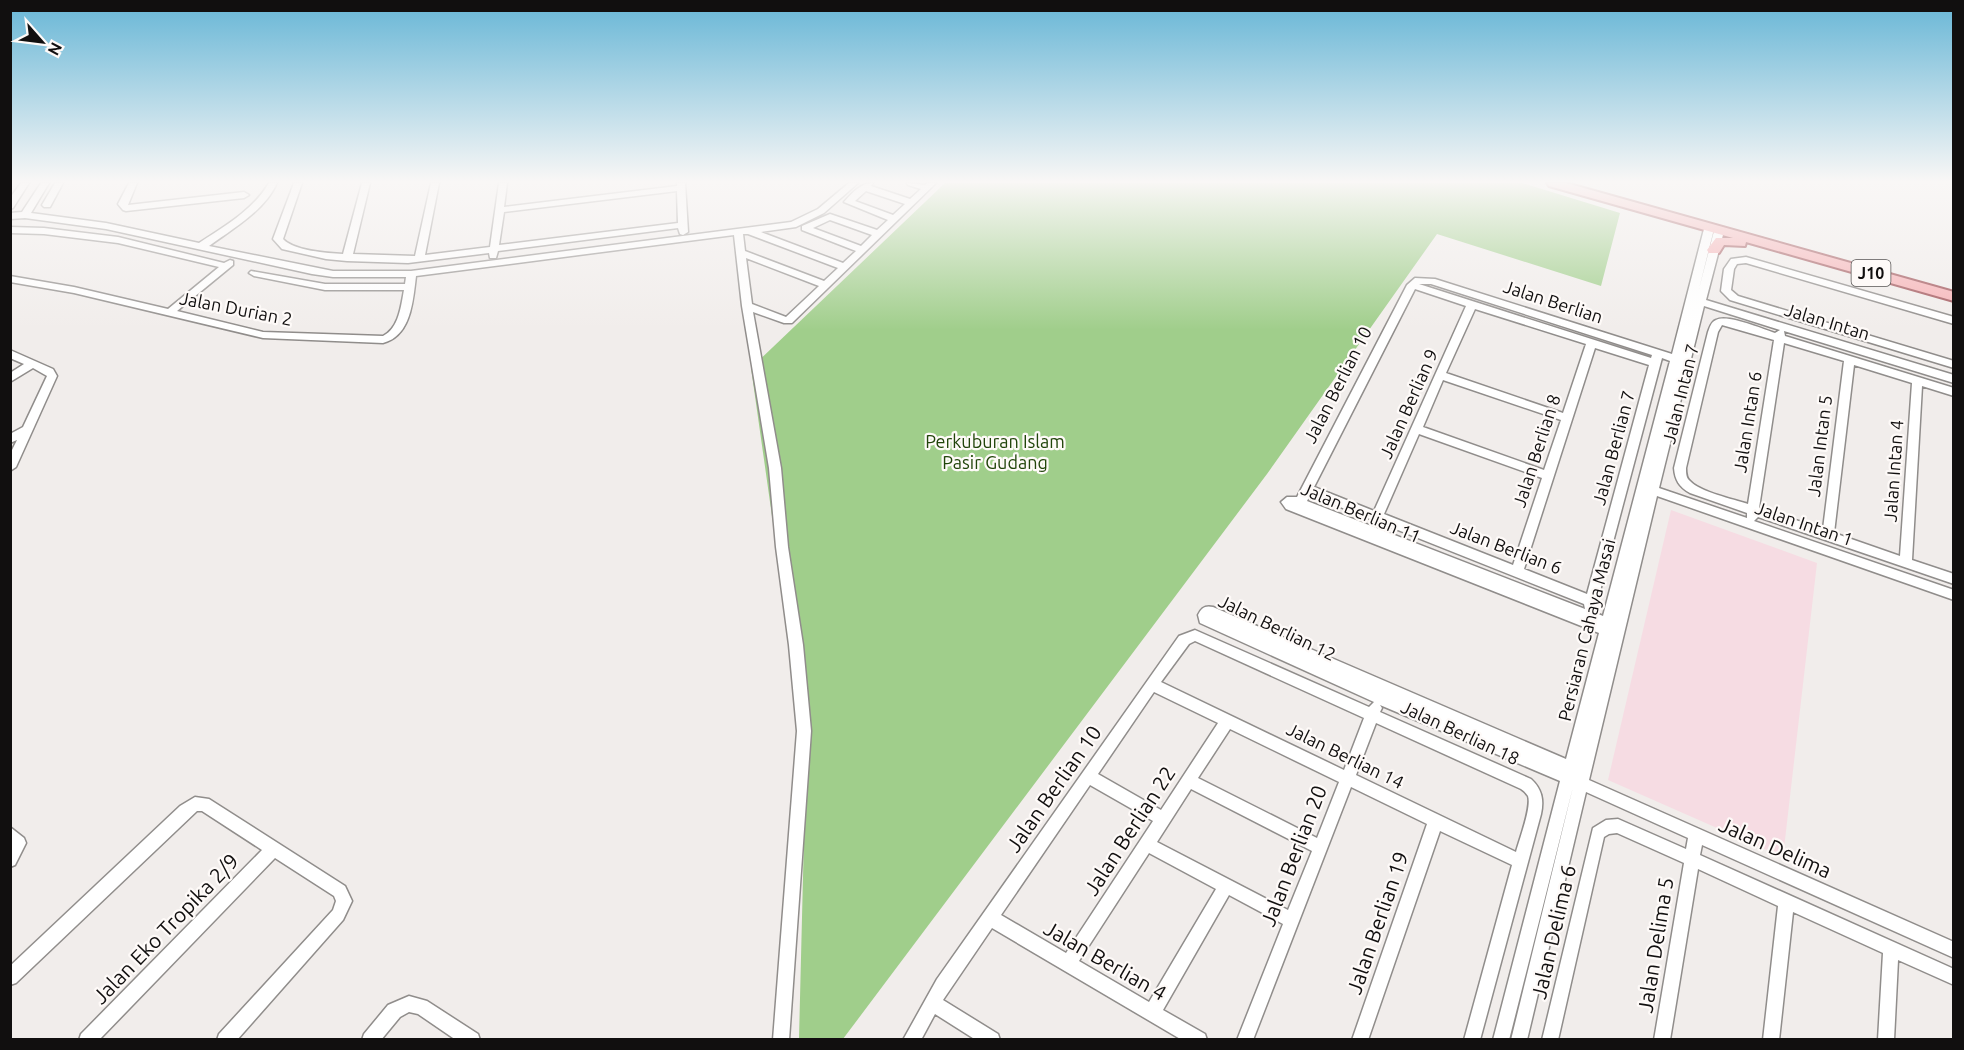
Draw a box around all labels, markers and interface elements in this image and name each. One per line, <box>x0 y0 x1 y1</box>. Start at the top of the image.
north arrow <box>12 12 72 72</box>
text: N <box>44 40 66 59</box>
road number: J10 <box>1852 260 1890 286</box>
street label: Jalan Berlian <box>1501 276 1606 327</box>
street label: Jalan Durian 2 <box>178 287 294 329</box>
street label: Jalan Intan <box>1782 299 1872 343</box>
street label: Jalan Berlian 10 <box>1299 323 1375 446</box>
street label: Jalan Intan 7 <box>1658 342 1702 446</box>
street label: Jalan Berlian 9 <box>1375 346 1441 461</box>
street label: Jalan Intan 6 <box>1729 370 1765 474</box>
street label: Jalan Berlian 7 <box>1588 388 1638 507</box>
street label: Jalan Berlian 8 <box>1508 392 1564 510</box>
street label: Jalan Intan 5 <box>1803 394 1835 498</box>
street label: Jalan Intan 4 <box>1879 419 1907 523</box>
park label: Perkuburan Islam Pasir Gudang <box>925 431 1065 472</box>
street label: Jalan Berlian 11 <box>1299 478 1424 546</box>
street label: Jalan Intan 1 <box>1753 497 1856 549</box>
street label: Jalan Berlian 6 <box>1448 517 1565 577</box>
street label: Persiaran Cahaya Masai <box>1554 536 1618 723</box>
street label: Jalan Berlian 12 <box>1216 590 1339 664</box>
street label: Jalan Berlian 18 <box>1398 696 1523 768</box>
street label: Jalan Berlian 14 <box>1284 718 1407 792</box>
street label: Jalan Berlian 10 <box>1001 720 1106 856</box>
street label: Jalan Berlian 22 <box>1079 761 1180 899</box>
street label: Jalan Berlian 20 <box>1255 782 1331 930</box>
street label: Jalan Delima <box>1716 812 1835 882</box>
street label: Jalan Eko Tropika 2/9 <box>87 848 243 1008</box>
street label: Jalan Berlian 19 <box>1341 848 1413 997</box>
street label: Jalan Delima 6 <box>1526 862 1580 1001</box>
street label: Jalan Delima 5 <box>1632 875 1678 1014</box>
street label: Jalan Berlian 4 <box>1040 915 1171 1005</box>

